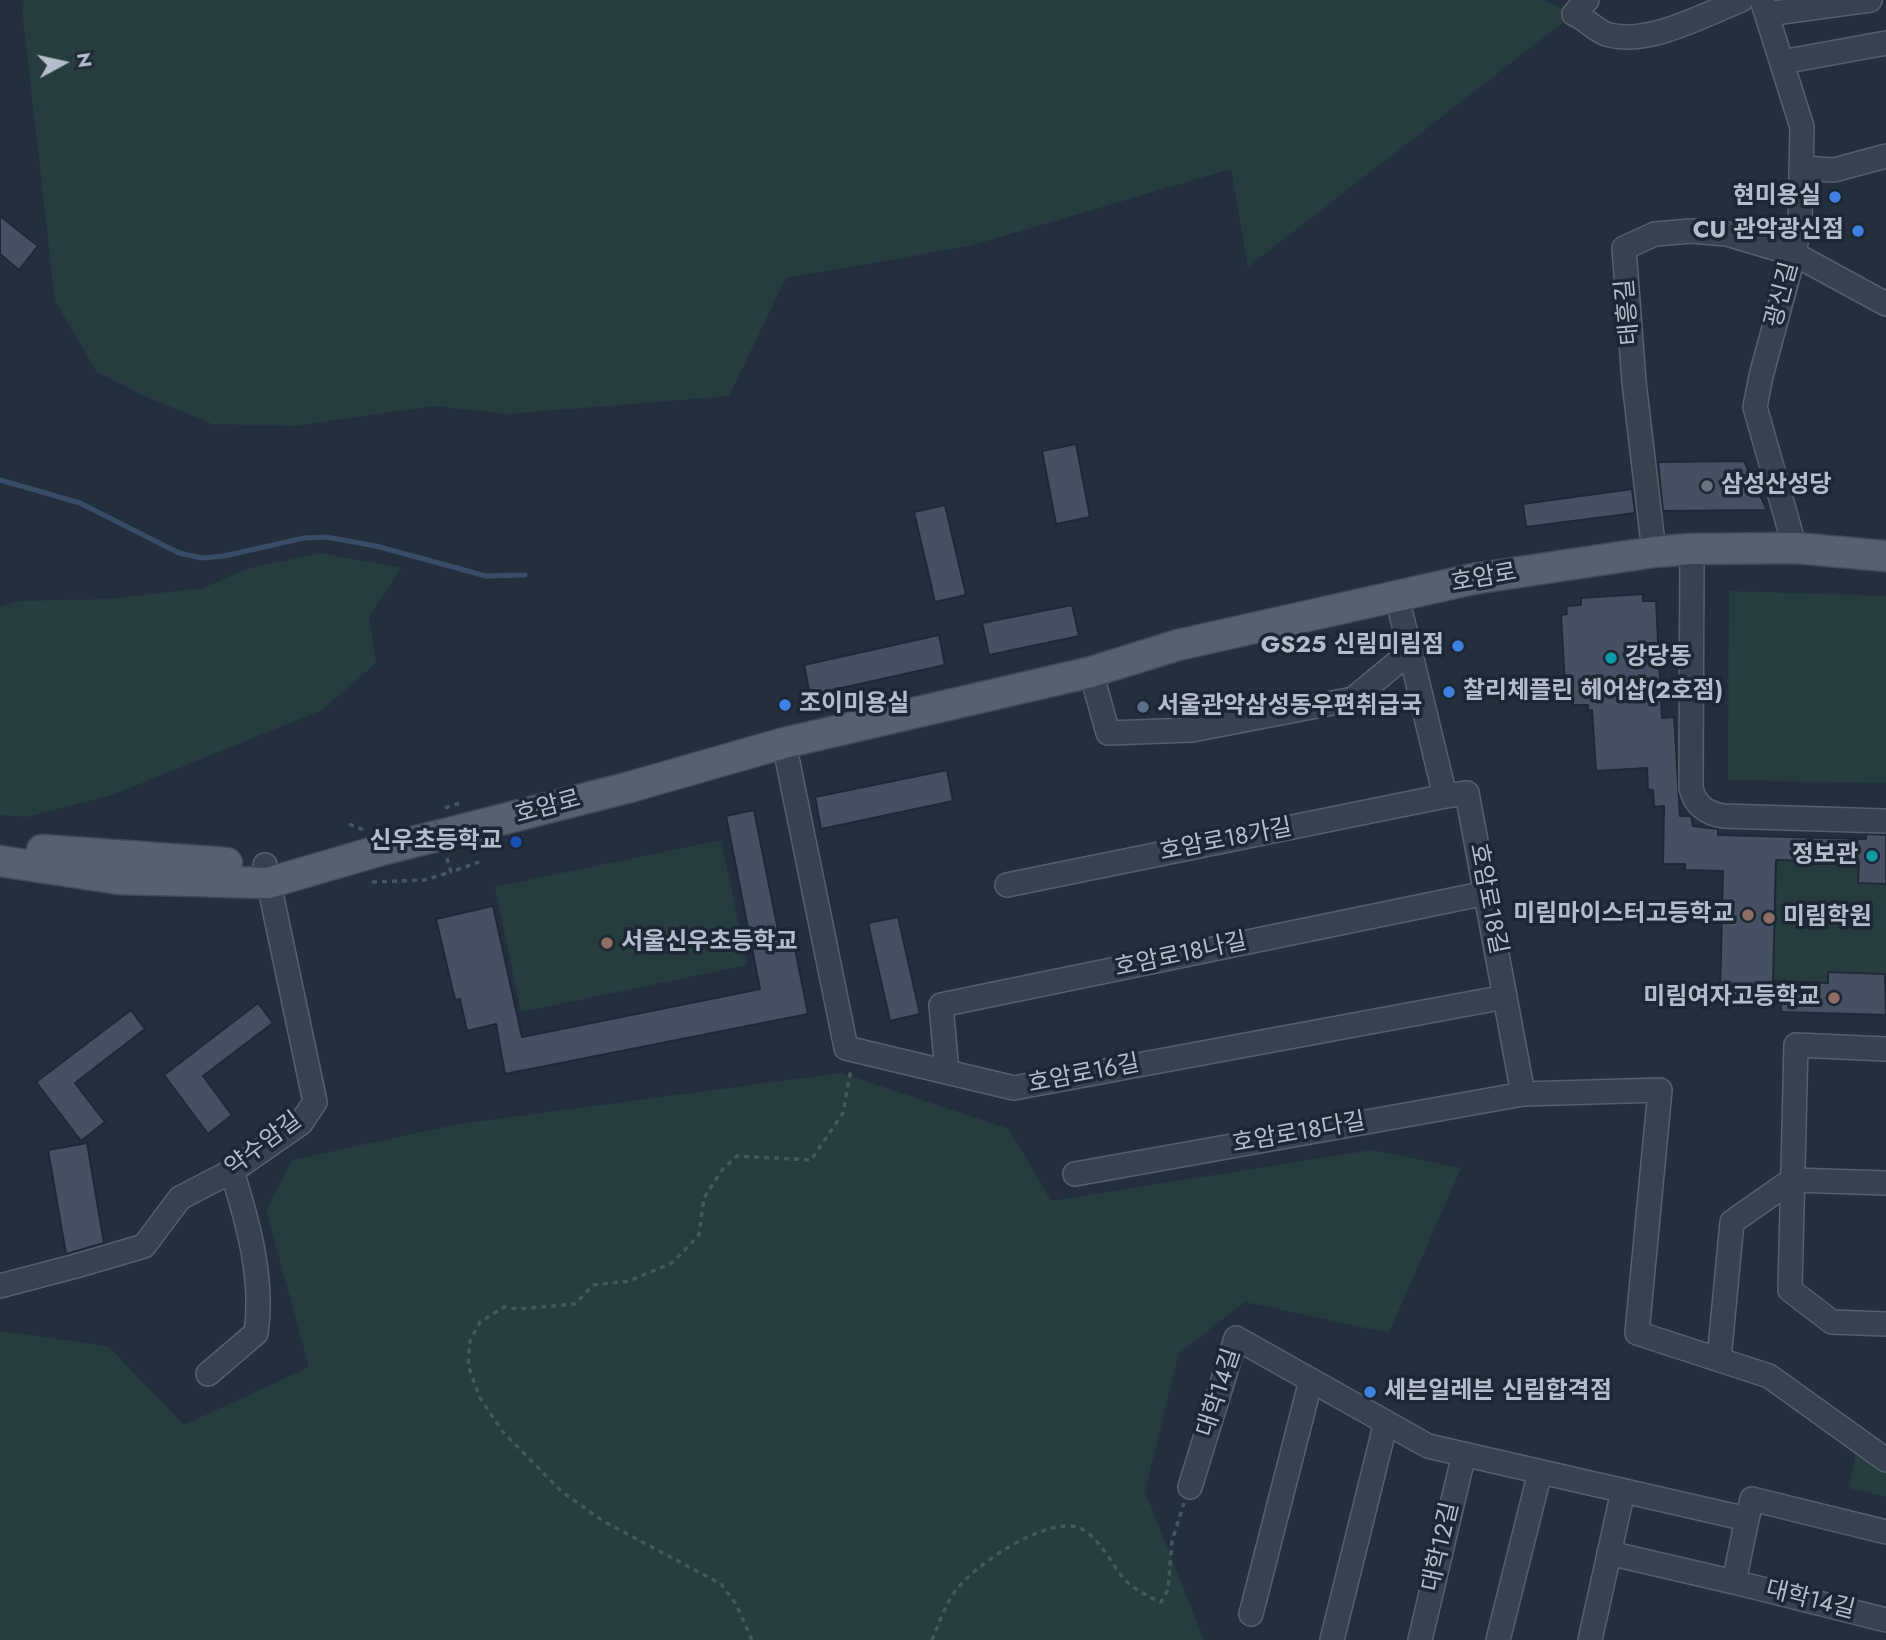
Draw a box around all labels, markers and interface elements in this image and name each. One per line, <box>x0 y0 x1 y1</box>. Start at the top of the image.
north arrow <box>28 28 98 98</box>
text: N <box>70 51 99 69</box>
place label: 현미용실 <box>1733 183 1821 211</box>
marker: 현미용실 <box>1827 189 1843 205</box>
place label: CU 관악광신점 <box>1693 217 1844 245</box>
marker: CU 관악광신점 <box>1850 223 1866 239</box>
street label: 광신길 <box>1761 259 1805 331</box>
street label: 태흥길 <box>1612 278 1646 346</box>
place label: 삼성산성당 <box>1721 472 1831 500</box>
marker: 삼성산성당 <box>1699 478 1715 494</box>
street label: 호암로 <box>1449 559 1519 599</box>
place label: GS25 신림미림점 <box>1261 632 1444 660</box>
marker: GS25 신림미림점 <box>1450 638 1466 654</box>
place label: 강당동 <box>1625 644 1691 672</box>
marker: 강당동 <box>1603 650 1619 666</box>
place label: 찰리체플린 헤어샵(2호점) <box>1463 678 1723 706</box>
marker: 찰리체플린 헤어샵(2호점) <box>1441 684 1457 700</box>
place label: 조이미용실 <box>799 691 909 719</box>
place label: 서울관악삼성동우편취급국 <box>1157 693 1422 721</box>
marker: 조이미용실 <box>777 697 793 713</box>
marker: 서울관악삼성동우편취급국 <box>1135 699 1151 715</box>
street label: 호암로 <box>512 786 584 830</box>
street label: 호암로18가길 <box>1157 814 1295 868</box>
place label: 신우초등학교 <box>370 828 502 856</box>
marker: 신우초등학교 <box>508 834 524 850</box>
street label: 호암로18길 <box>1462 841 1512 957</box>
place label: 정보관 <box>1792 842 1858 870</box>
marker: 정보관 <box>1864 848 1880 864</box>
place label: 미림마이스터고등학교 <box>1513 901 1734 929</box>
place label: 미림학원 <box>1783 904 1871 932</box>
marker: 미림마이스터고등학교 <box>1740 907 1756 923</box>
marker: 미림학원 <box>1761 910 1777 926</box>
street label: 호암로18나길 <box>1112 928 1250 984</box>
place label: 서울신우초등학교 <box>621 929 798 957</box>
marker: 서울신우초등학교 <box>599 935 615 951</box>
place label: 미림여자고등학교 <box>1643 984 1820 1012</box>
marker: 미림여자고등학교 <box>1826 990 1842 1006</box>
street label: 호암로16길 <box>1026 1050 1142 1100</box>
street label: 약수암길 <box>220 1107 308 1183</box>
street label: 호암로18다길 <box>1230 1108 1368 1160</box>
street label: 대학14길 <box>1192 1345 1248 1441</box>
place label: 세븐일레븐 신림합격점 <box>1384 1378 1612 1406</box>
marker: 세븐일레븐 신림합격점 <box>1362 1384 1378 1400</box>
street label: 대학12길 <box>1418 1500 1466 1594</box>
street label: 대학14길 <box>1762 1576 1858 1626</box>

